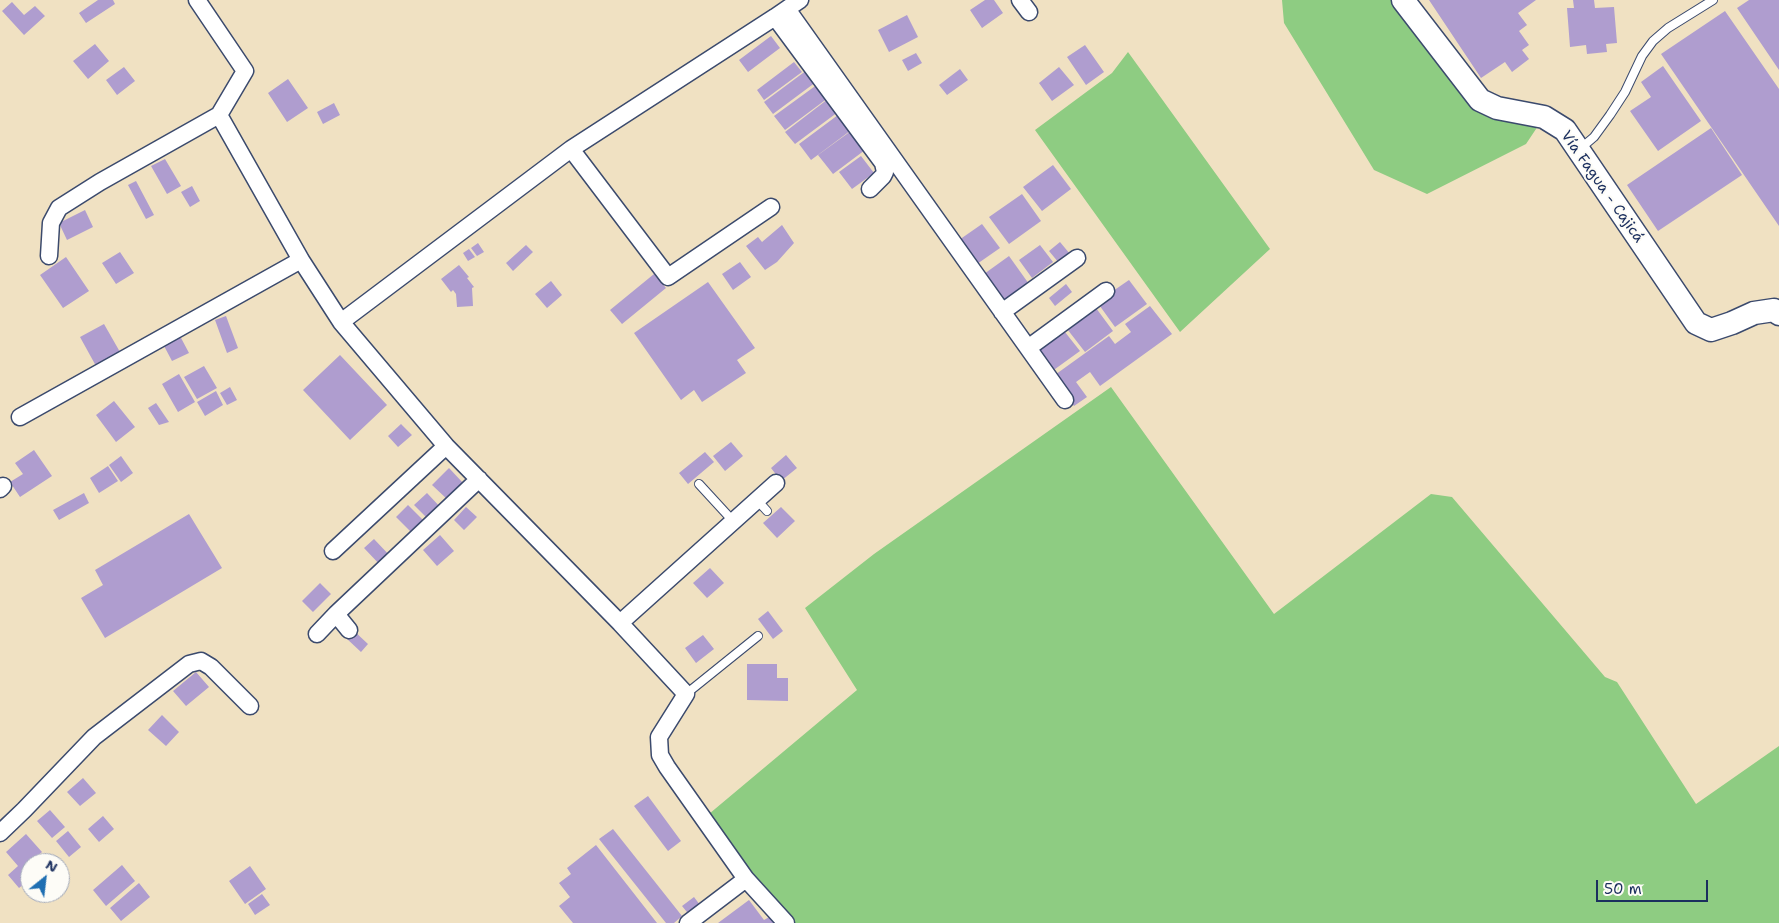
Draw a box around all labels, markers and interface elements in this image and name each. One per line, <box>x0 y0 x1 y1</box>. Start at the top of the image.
street label: Vía Fagua - Cajicá <box>1557 128 1647 246</box>
north arrow <box>20 853 70 903</box>
text: N <box>43 855 61 876</box>
scale bar <box>1599 870 1712 902</box>
text: 50 m <box>1604 879 1642 899</box>

